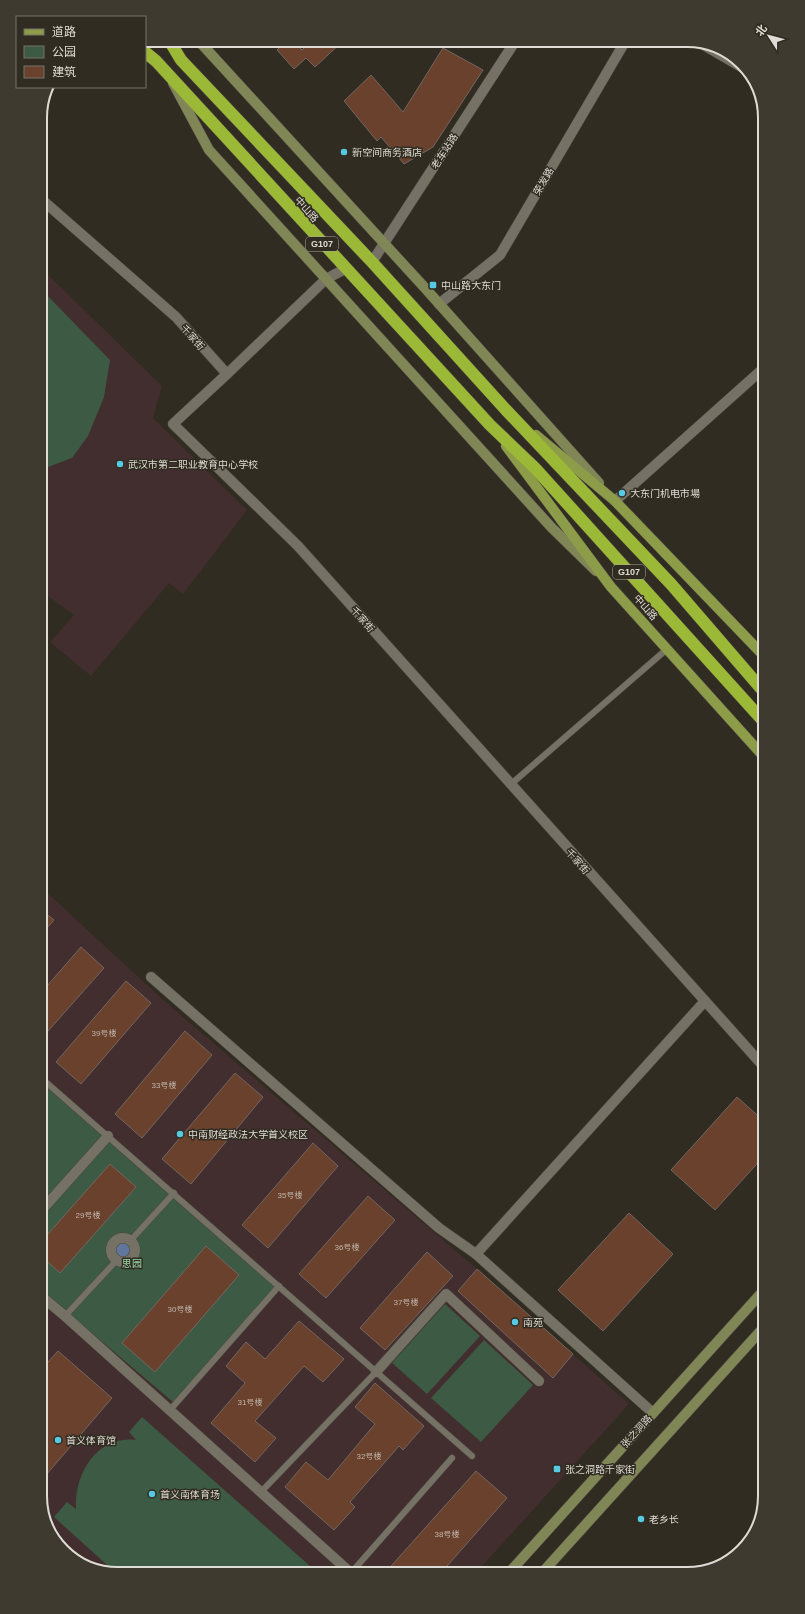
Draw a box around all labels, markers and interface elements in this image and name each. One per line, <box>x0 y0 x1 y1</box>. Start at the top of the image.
legend <box>16 16 146 88</box>
north arrow <box>749 16 789 56</box>
text: 北 <box>753 22 769 38</box>
text: 道路 <box>52 25 76 39</box>
text: 公园 <box>52 45 76 59</box>
text: 建筑 <box>52 65 76 79</box>
street label: 老车站路 <box>429 132 460 171</box>
marker: 新空间商务酒店 <box>339 147 349 157</box>
place label: 新空间商务酒店 <box>352 147 422 158</box>
street label: 荣发路 <box>531 166 556 197</box>
street label: 中山路 <box>293 195 321 224</box>
road number: G107 <box>306 237 338 251</box>
marker: 中山路大东门 <box>428 280 438 290</box>
place label: 中山路大东门 <box>441 280 501 291</box>
street label: 千家街 <box>179 323 207 352</box>
marker: 武汉市第二职业教育中心学校 <box>115 459 125 469</box>
place label: 武汉市第二职业教育中心学校 <box>128 459 258 470</box>
marker: 大东门机电市場 <box>617 488 627 498</box>
place label: 大东门机电市場 <box>630 488 700 499</box>
road number: G107 <box>613 565 645 579</box>
street label: 中山路 <box>632 593 660 622</box>
street label: 千家街 <box>349 605 377 634</box>
street label: 千家街 <box>564 847 592 876</box>
house number: 39号楼 <box>92 1029 116 1038</box>
house number: 33号楼 <box>152 1081 176 1090</box>
marker: 中南财经政法大学首义校区 <box>175 1129 185 1139</box>
place label: 中南财经政法大学首义校区 <box>188 1129 308 1140</box>
house number: 35号楼 <box>278 1191 302 1200</box>
house number: 29号楼 <box>76 1211 100 1220</box>
house number: 36号楼 <box>335 1243 359 1252</box>
park label: 思园 <box>122 1258 142 1269</box>
house number: 37号楼 <box>394 1298 418 1307</box>
house number: 30号楼 <box>168 1305 192 1314</box>
marker: 南苑 <box>510 1317 520 1327</box>
place label: 南苑 <box>523 1317 543 1328</box>
house number: 31号楼 <box>238 1398 262 1407</box>
street label: 张之洞路 <box>619 1413 654 1450</box>
marker: 首义体育馆 <box>53 1435 63 1445</box>
place label: 首义体育馆 <box>66 1435 116 1446</box>
house number: 32号楼 <box>357 1452 381 1461</box>
marker: 张之洞路千家街 <box>552 1464 562 1474</box>
place label: 张之洞路千家街 <box>565 1464 635 1475</box>
marker: 首义南体育场 <box>147 1489 157 1499</box>
place label: 首义南体育场 <box>160 1489 220 1500</box>
marker: 老乡长 <box>636 1514 646 1524</box>
place label: 老乡长 <box>649 1514 679 1525</box>
house number: 38号楼 <box>435 1530 459 1539</box>

